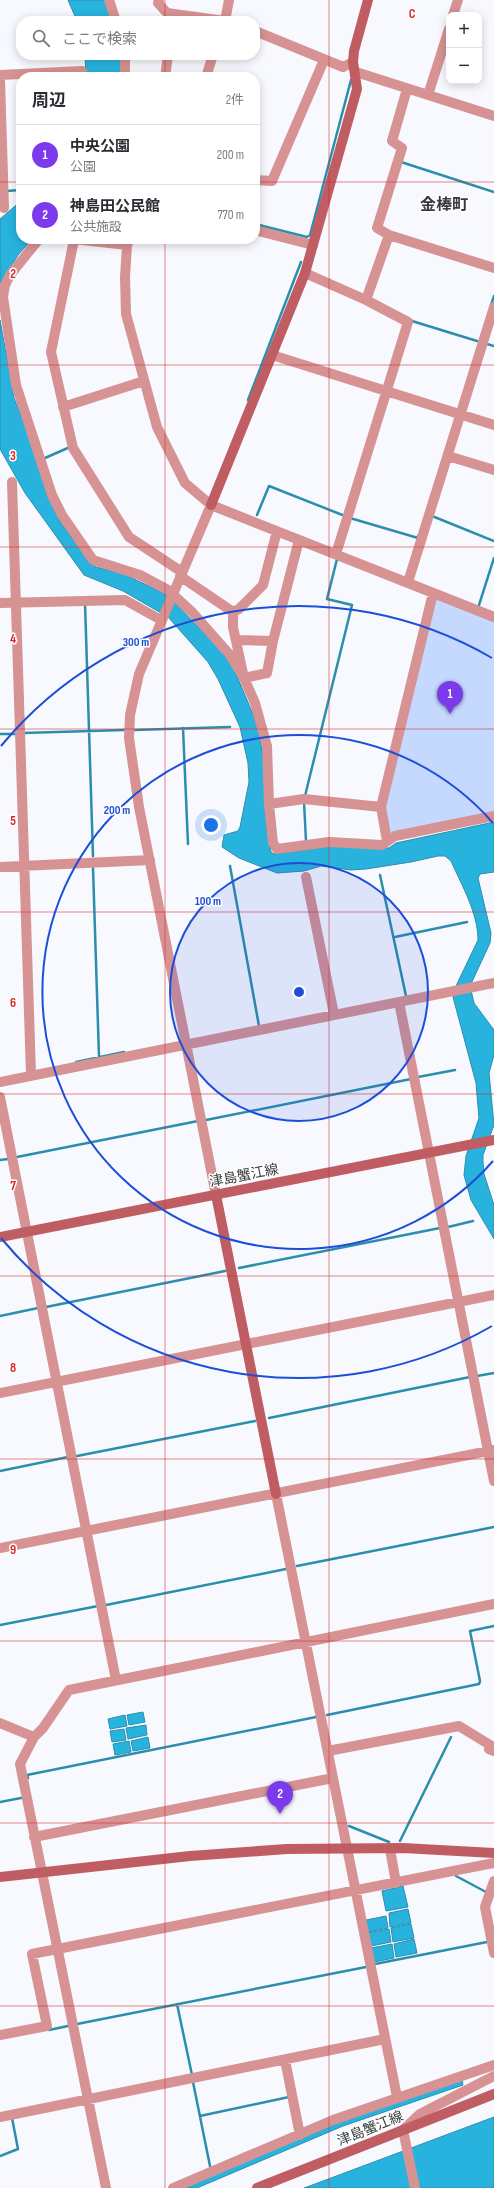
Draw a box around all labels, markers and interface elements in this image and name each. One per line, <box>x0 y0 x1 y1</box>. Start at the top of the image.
text: C <box>409 6 416 22</box>
map controls <box>446 12 482 84</box>
button: + <box>446 12 482 48</box>
search box <box>16 16 260 60</box>
icon: search <box>30 27 52 49</box>
text: ここで検索 <box>62 30 137 49</box>
button: − <box>446 48 482 84</box>
text: 周辺 <box>32 91 66 111</box>
text: 2件 <box>226 92 244 108</box>
text: 中央公園 <box>70 137 130 156</box>
text: 1 <box>42 147 48 163</box>
text: 200 m <box>217 147 244 163</box>
text: 公園 <box>70 159 96 175</box>
district label: 金棒町 <box>420 196 468 215</box>
text: 神島田公民館 <box>70 197 160 216</box>
text: 2 <box>42 207 48 223</box>
text: 770 m <box>217 207 244 223</box>
text: 公共施設 <box>70 219 122 235</box>
text: 2 <box>10 266 16 282</box>
text: 3 <box>10 448 16 464</box>
text: 4 <box>10 631 16 647</box>
text: 300 m <box>123 635 149 650</box>
pin: 1 <box>437 681 463 714</box>
text: 200 m <box>104 803 130 818</box>
text: 5 <box>10 813 16 829</box>
your location <box>201 815 221 835</box>
text: 100 m <box>195 894 221 909</box>
centre of rings <box>292 985 306 999</box>
text: 6 <box>10 995 16 1011</box>
street label: 津島蟹江線 <box>208 1160 280 1191</box>
text: 7 <box>10 1178 16 1194</box>
text: 8 <box>10 1360 16 1376</box>
text: 9 <box>10 1542 16 1558</box>
pin: 2 <box>267 1781 293 1814</box>
street label: 津島蟹江線 <box>335 2107 406 2149</box>

